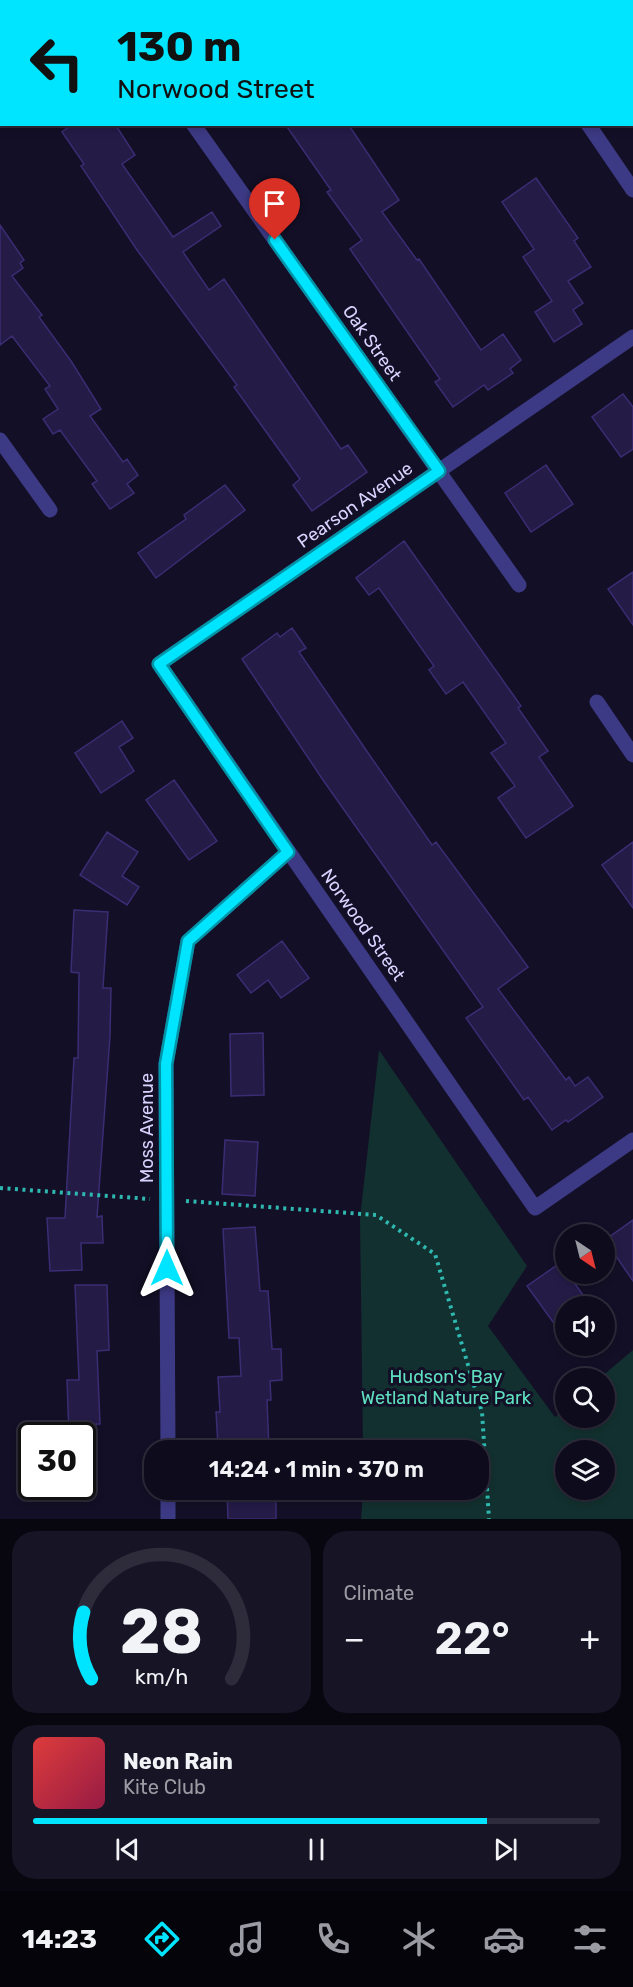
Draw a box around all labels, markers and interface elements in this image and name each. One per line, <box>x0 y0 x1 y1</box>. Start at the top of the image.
text: 130 m <box>117 22 242 72</box>
icon: left <box>18 24 96 102</box>
text: Norwood Street <box>117 73 315 105</box>
pin <box>249 178 300 240</box>
icon: arrive <box>258 187 291 220</box>
street label: Oak Street <box>338 301 406 385</box>
street label: Pearson Avenue <box>293 457 417 553</box>
street label: Norwood Street <box>316 865 410 985</box>
street label: Moss Avenue <box>136 1073 158 1183</box>
north arrow <box>555 1224 615 1284</box>
map controls <box>555 1224 615 1500</box>
position arrow <box>135 1236 199 1300</box>
button: sound <box>555 1296 615 1356</box>
park label: Hudson's Bay Wetland Nature Park <box>361 1366 532 1409</box>
button: search <box>555 1368 615 1428</box>
speed limit sign: 30 <box>18 1422 96 1500</box>
button: layers <box>555 1440 615 1500</box>
text: 14:24 · 1 min · 370 m <box>209 1456 424 1483</box>
text: Climate <box>344 1581 414 1605</box>
text: 28 <box>120 1595 203 1669</box>
text: 22° <box>435 1612 510 1665</box>
text: − <box>344 1619 365 1658</box>
text: + <box>579 1619 600 1658</box>
text: km/h <box>134 1664 188 1689</box>
text: Neon Rain <box>123 1748 233 1775</box>
text: Kite Club <box>123 1775 206 1799</box>
icon: previous <box>111 1833 144 1866</box>
icon: pause <box>300 1833 333 1866</box>
icon: next <box>489 1833 522 1866</box>
icon: directions <box>141 1918 183 1960</box>
icon: music <box>226 1918 268 1960</box>
icon: phone <box>312 1918 354 1960</box>
icon: climate <box>398 1918 440 1960</box>
icon: car <box>483 1918 525 1960</box>
icon: filters <box>569 1918 611 1960</box>
text: 14:23 <box>22 1923 97 1955</box>

